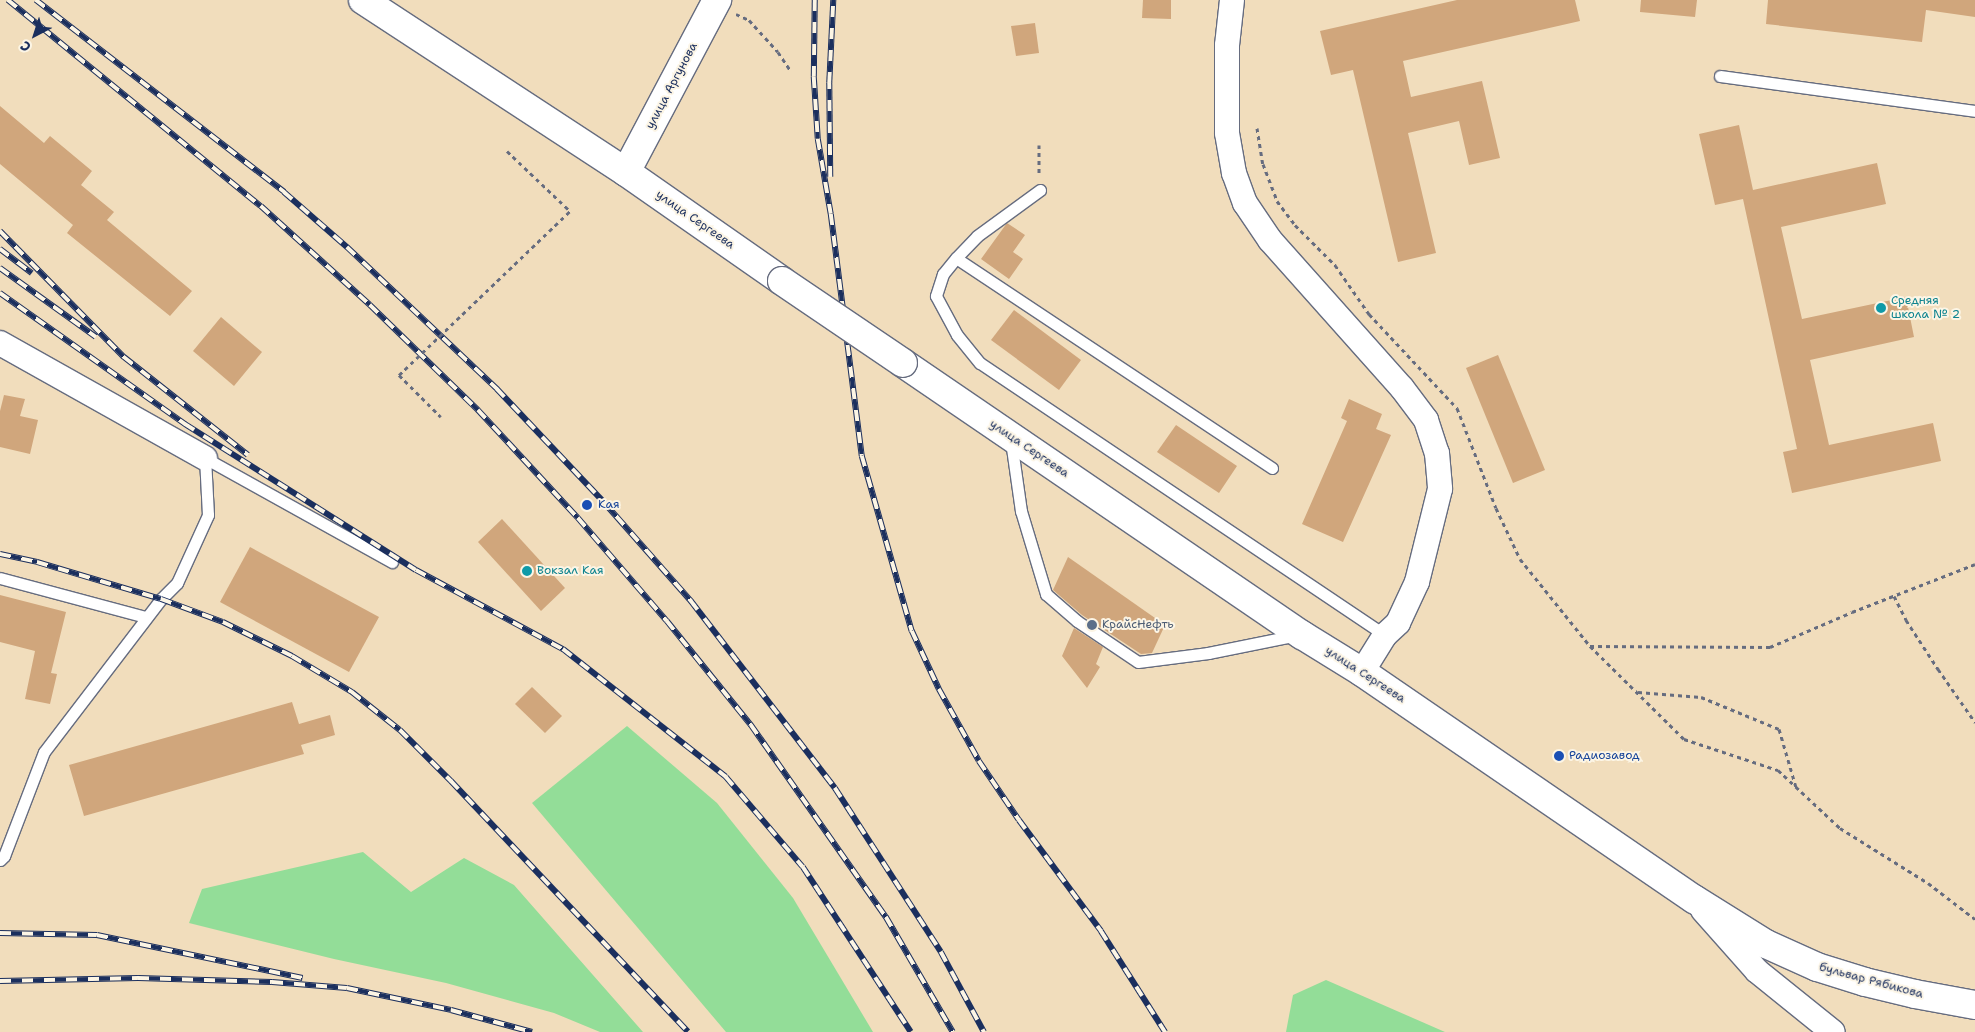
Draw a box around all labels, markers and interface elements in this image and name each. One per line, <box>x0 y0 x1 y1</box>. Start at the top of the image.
north arrow <box>10 10 60 60</box>
text: С <box>16 37 34 56</box>
street label: улица Аргунова <box>643 40 701 132</box>
street label: улица Сергеева <box>653 187 737 253</box>
place label: Средняя школа № 2 <box>1891 294 1960 322</box>
marker: Средняя школа № 2 <box>1875 302 1887 314</box>
street label: улица Сергеева <box>987 417 1071 481</box>
marker: Кая <box>580 498 594 512</box>
place label: Кая <box>598 498 619 512</box>
place label: Вокзал Кая <box>537 564 603 578</box>
marker: Вокзал Кая <box>521 565 533 577</box>
place label: КрайсНефть <box>1102 618 1174 632</box>
marker: КрайсНефть <box>1086 619 1098 631</box>
street label: улица Сергеева <box>1322 644 1408 706</box>
place label: Радиозавод <box>1569 749 1640 763</box>
marker: Радиозавод <box>1553 750 1565 762</box>
street label: бульвар Рябикова <box>1817 960 1925 1002</box>

